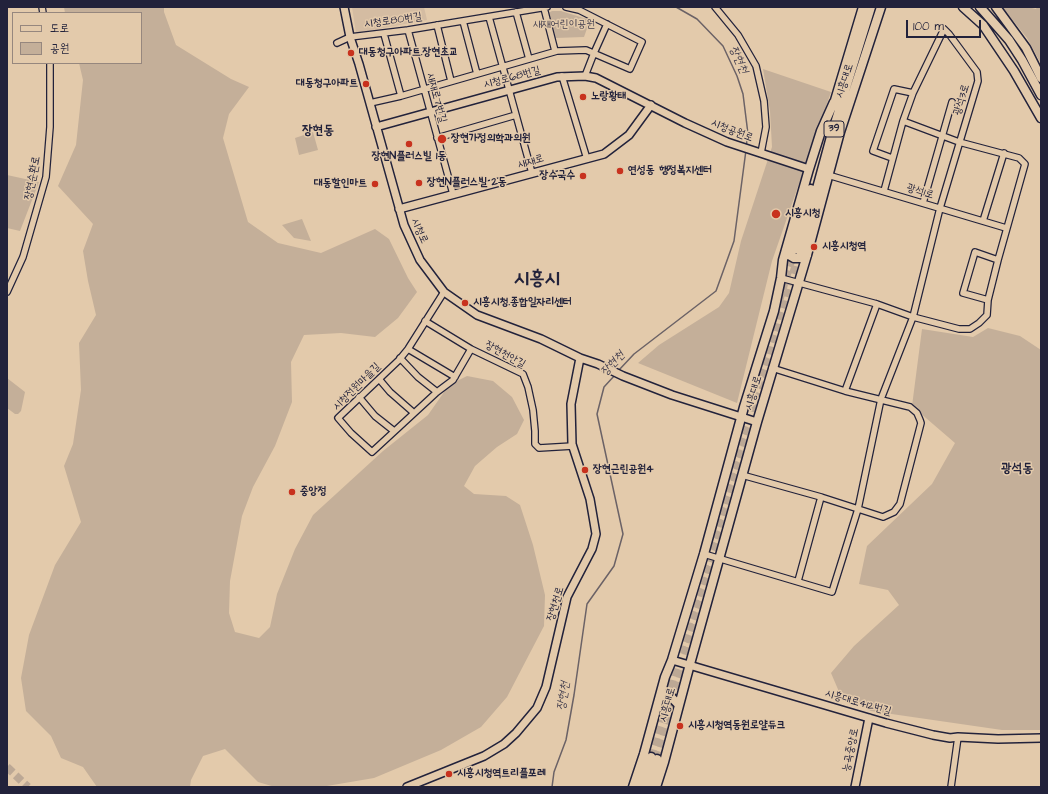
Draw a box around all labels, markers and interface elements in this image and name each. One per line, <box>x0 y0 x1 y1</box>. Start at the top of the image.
street label: 시청로80번길 <box>363 10 423 32</box>
legend <box>12 12 142 64</box>
scale bar <box>908 12 983 38</box>
park label: 새재어린이공원 <box>533 18 595 32</box>
text: 100 m <box>913 18 944 35</box>
text: 도로 <box>50 20 69 37</box>
text: 공원 <box>50 40 69 57</box>
water label: 장현천 <box>726 44 750 76</box>
place label: 대동청구아파트.장현초교 <box>359 46 458 60</box>
marker: 대동청구아파트.장현초교 <box>346 48 356 58</box>
street label: 시흥대로 <box>833 62 857 100</box>
street label: 시청로68번길 <box>482 64 542 92</box>
street label: 새재로7번길 <box>423 72 449 124</box>
place label: 대동청구아파트 <box>296 77 358 91</box>
marker: 대동청구아파트 <box>361 79 371 89</box>
street label: 광석3로 <box>951 83 973 117</box>
place label: 노랑황태 <box>591 90 626 104</box>
marker: 노랑황태 <box>578 92 588 102</box>
street label: 시청공원로 <box>709 117 755 145</box>
road number: 39 <box>824 121 844 137</box>
district label: 장현동 <box>302 123 334 139</box>
place label: 장현가정의학과의원 <box>451 132 531 146</box>
marker: 장현가정의학과의원 <box>436 133 448 145</box>
marker: 장현N플러스빌 1동 <box>404 139 414 149</box>
place label: 장현N플러스빌 1동 <box>372 150 446 164</box>
street label: 새재로 <box>516 152 546 172</box>
street label: 장현순환로 <box>22 155 44 201</box>
place label: 연성동 행정복지센터 <box>628 164 712 178</box>
marker: 연성동 행정복지센터 <box>615 166 625 176</box>
place label: 장수국수 <box>540 169 575 183</box>
marker: 장수국수 <box>578 171 588 181</box>
place label: 장현N플러스빌 2동 <box>427 176 507 190</box>
place label: 대동할인마트 <box>314 177 367 191</box>
marker: 장현N플러스빌 2동 <box>414 178 424 188</box>
marker: 대동할인마트 <box>370 179 380 189</box>
street label: 광석1로 <box>905 182 935 202</box>
place label: 시흥시청 <box>785 207 820 221</box>
marker: 시흥시청 <box>770 208 782 220</box>
street label: 시청로 <box>408 216 430 246</box>
place label: 시흥시청역 <box>822 240 866 254</box>
marker: 시흥시청역 <box>809 242 819 252</box>
district label: 시흥시 <box>514 269 560 291</box>
place label: 시흥시청.종합일자리센터 <box>473 296 572 310</box>
marker: 시흥시청.종합일자리센터 <box>460 298 470 308</box>
street label: 장현천안길 <box>482 338 528 372</box>
water label: 장현천 <box>598 348 628 380</box>
street label: 시청전원마을길 <box>330 360 384 414</box>
street label: 시흥대로 <box>743 374 765 412</box>
district label: 광석동 <box>1001 461 1033 477</box>
place label: 장현근린공원4 <box>593 463 654 477</box>
marker: 장현근린공원4 <box>580 465 590 475</box>
place label: 중앙정 <box>300 485 327 499</box>
marker: 중앙정 <box>287 487 297 497</box>
street label: 장현천로 <box>545 585 567 623</box>
water label: 장현천 <box>555 681 573 711</box>
street label: 시흥대로 <box>657 686 679 724</box>
street label: 시흥대로412번길 <box>823 687 893 719</box>
place label: 시흥시청역동원로얄듀크 <box>688 719 785 733</box>
marker: 시흥시청역동원로얄듀크 <box>675 721 685 731</box>
street label: 능곡중앙로 <box>840 727 862 773</box>
place label: 시흥시청역트리플포레 <box>457 767 546 781</box>
marker: 시흥시청역트리플포레 <box>444 769 454 779</box>

